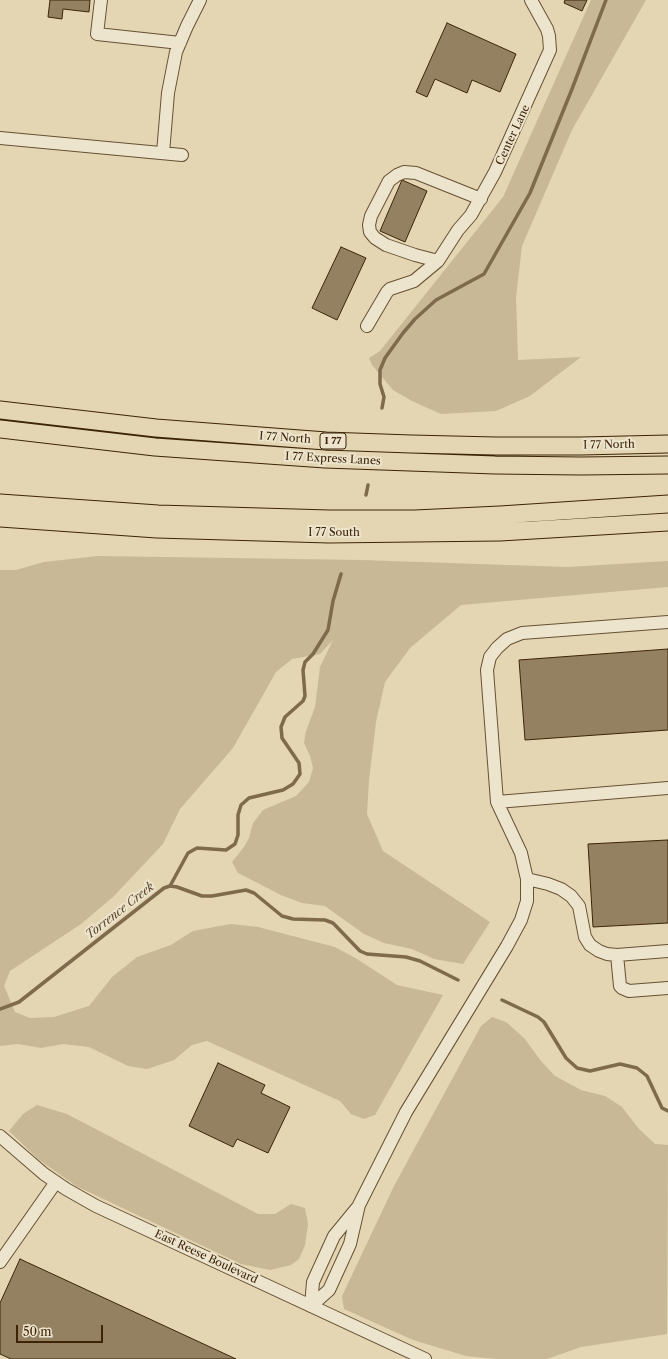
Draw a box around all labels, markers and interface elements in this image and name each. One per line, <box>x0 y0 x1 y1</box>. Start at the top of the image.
street label: Center Lane <box>493 103 533 167</box>
street label: I 77 North <box>259 430 311 446</box>
road number: I 77 <box>320 433 346 449</box>
street label: I 77 North <box>583 438 635 452</box>
street label: I 77 Express Lanes <box>285 450 381 468</box>
street label: I 77 South <box>308 526 360 540</box>
water label: Torrence Creek <box>83 880 157 942</box>
street label: East Reese Boulevard <box>152 1227 260 1287</box>
scale bar <box>18 1317 105 1343</box>
text: 50 m <box>23 1324 52 1339</box>

